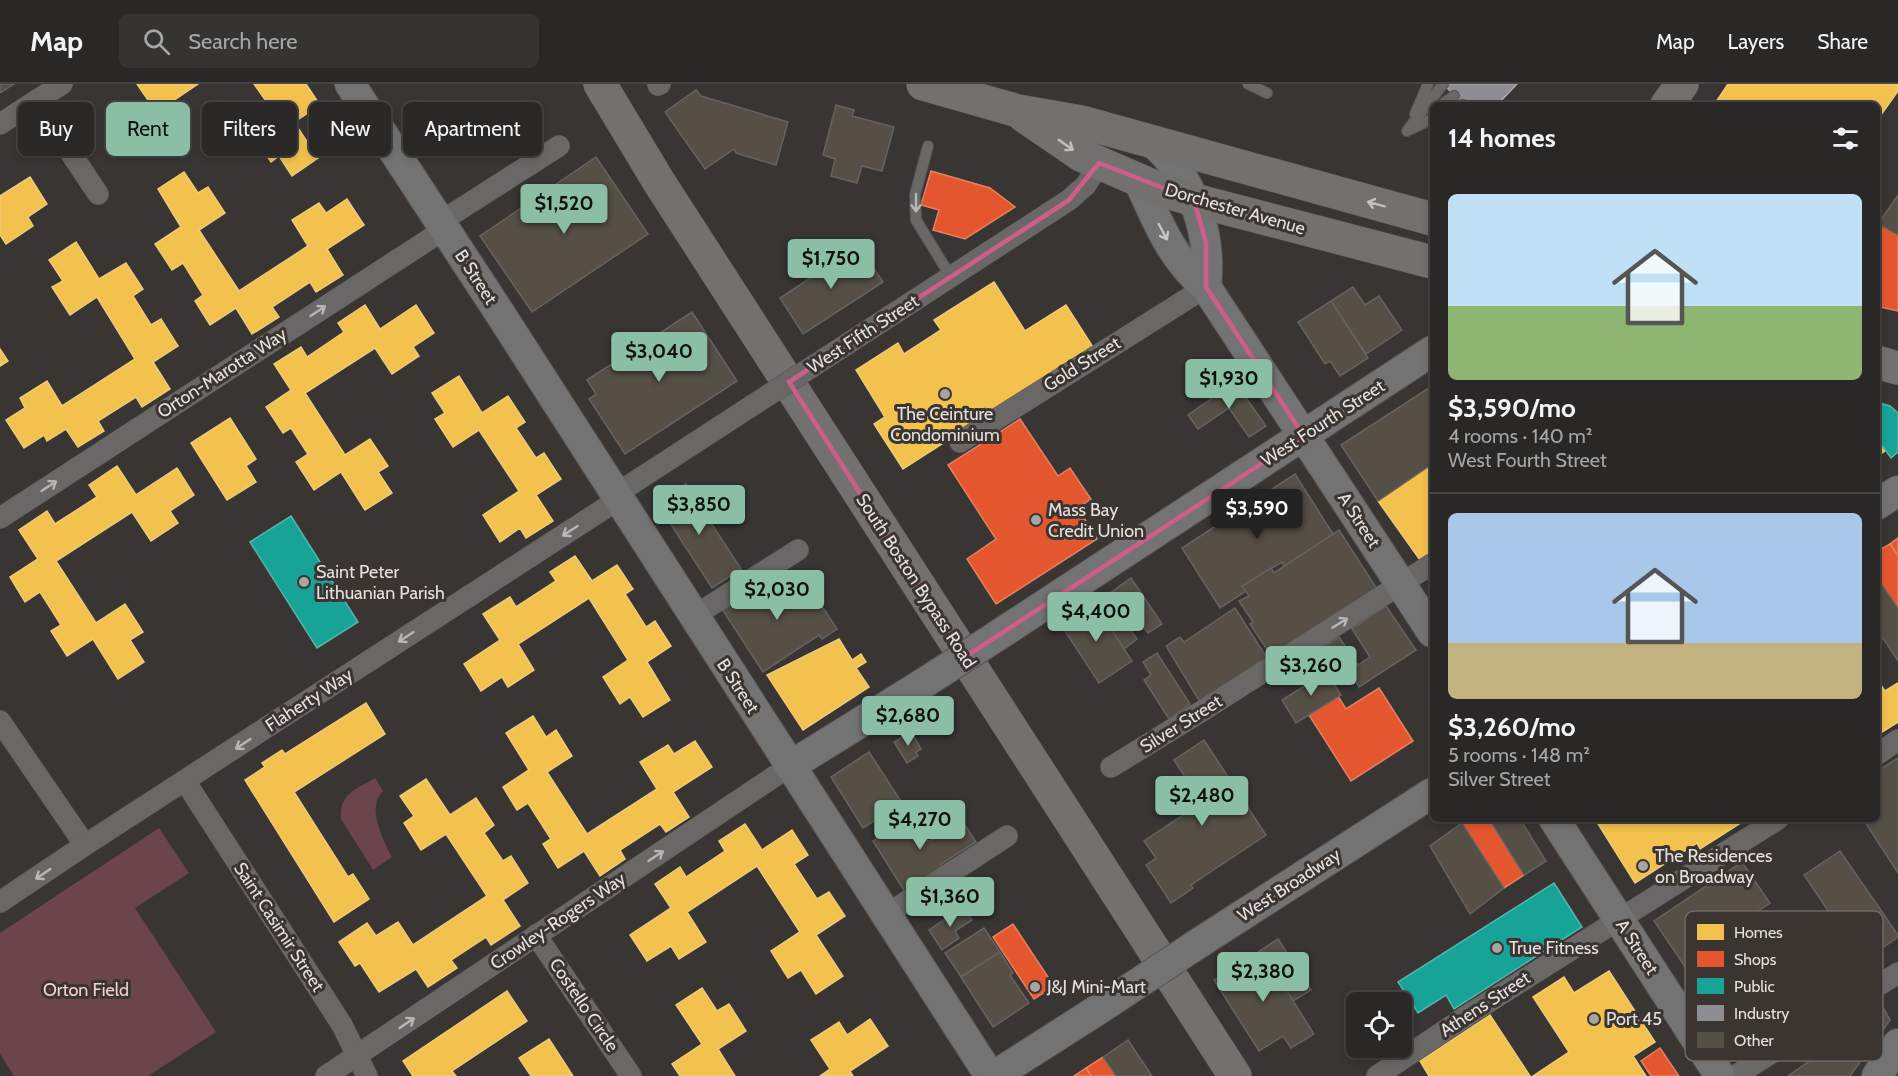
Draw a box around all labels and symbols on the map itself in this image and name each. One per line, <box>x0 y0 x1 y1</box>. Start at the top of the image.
one-way arrow <box>1057 139 1073 151</box>
street label: Dorchester Avenue <box>1162 178 1308 240</box>
pin: $1,520 <box>515 184 613 235</box>
one-way arrow <box>910 192 922 212</box>
one-way arrow <box>1367 197 1386 209</box>
one-way arrow <box>1157 223 1169 240</box>
pin: $1,750 <box>782 239 880 290</box>
street label: B Street <box>450 245 502 309</box>
street label: West Fifth Street <box>803 290 923 378</box>
one-way arrow <box>309 305 326 317</box>
street label: Orton-Marotta Way <box>153 323 291 423</box>
pin: $3,040 <box>610 332 708 383</box>
street label: Gold Street <box>1040 332 1124 396</box>
pin: $1,930 <box>1180 359 1278 410</box>
street label: West Fourth Street <box>1257 375 1389 471</box>
marker: The Ceinture Condominium <box>938 387 952 401</box>
place label: The Ceinture Condominium <box>890 403 1000 446</box>
one-way arrow <box>40 480 57 492</box>
pin: $3,850 <box>650 485 748 536</box>
street label: A Street <box>1333 488 1385 552</box>
street label: South Boston Bypass Road <box>851 489 981 673</box>
pin: $3,590 <box>1208 489 1306 540</box>
place label: Mass Bay Credit Union <box>1048 499 1144 542</box>
marker: Mass Bay Credit Union <box>1029 513 1043 527</box>
one-way arrow <box>562 525 579 537</box>
place label: Saint Peter Lithuanian Parish <box>316 561 445 604</box>
pin: $2,030 <box>728 570 826 621</box>
marker: Saint Peter Lithuanian Parish <box>297 575 311 589</box>
pin: $4,400 <box>1047 592 1145 643</box>
one-way arrow <box>1332 617 1349 630</box>
one-way arrow <box>398 632 415 644</box>
pin: $3,260 <box>1262 646 1360 697</box>
street label: B Street <box>712 654 764 718</box>
street label: Flaherty Way <box>261 664 357 736</box>
street label: Silver Street <box>1136 690 1226 758</box>
pin: $2,680 <box>859 696 957 747</box>
one-way arrow <box>235 738 252 750</box>
pin: $2,480 <box>1153 776 1251 827</box>
pin: $4,270 <box>871 800 969 851</box>
street label: West Broadway <box>1233 844 1345 926</box>
place label: The Residences on Broadway <box>1655 845 1773 888</box>
one-way arrow <box>647 850 664 862</box>
street label: Saint Casimir Street <box>229 858 329 996</box>
marker: The Residences on Broadway <box>1636 859 1650 873</box>
one-way arrow <box>34 867 51 880</box>
street label: Crowley-Rogers Way <box>486 867 630 975</box>
pin: $1,360 <box>901 877 999 928</box>
legend <box>1685 911 1883 1061</box>
street label: A Street <box>1611 915 1663 979</box>
text: Homes <box>1734 923 1783 942</box>
place label: True Fitness <box>1509 937 1599 959</box>
marker: True Fitness <box>1490 941 1504 955</box>
text: Shops <box>1734 950 1777 969</box>
pin: $2,380 <box>1214 952 1312 1003</box>
street label: Costello Circle <box>545 954 623 1056</box>
street label: Athens Street <box>1436 967 1534 1041</box>
place label: J&J Mini-Mart <box>1046 976 1146 998</box>
text: Public <box>1734 977 1775 996</box>
park label: Orton Field <box>43 979 129 1001</box>
marker: J&J Mini-Mart <box>1028 980 1042 994</box>
text: Industry <box>1734 1004 1789 1023</box>
place label: Port 45 <box>1606 1008 1662 1030</box>
marker: Port 45 <box>1587 1012 1601 1026</box>
one-way arrow <box>398 1017 414 1029</box>
text: Other <box>1734 1031 1775 1050</box>

